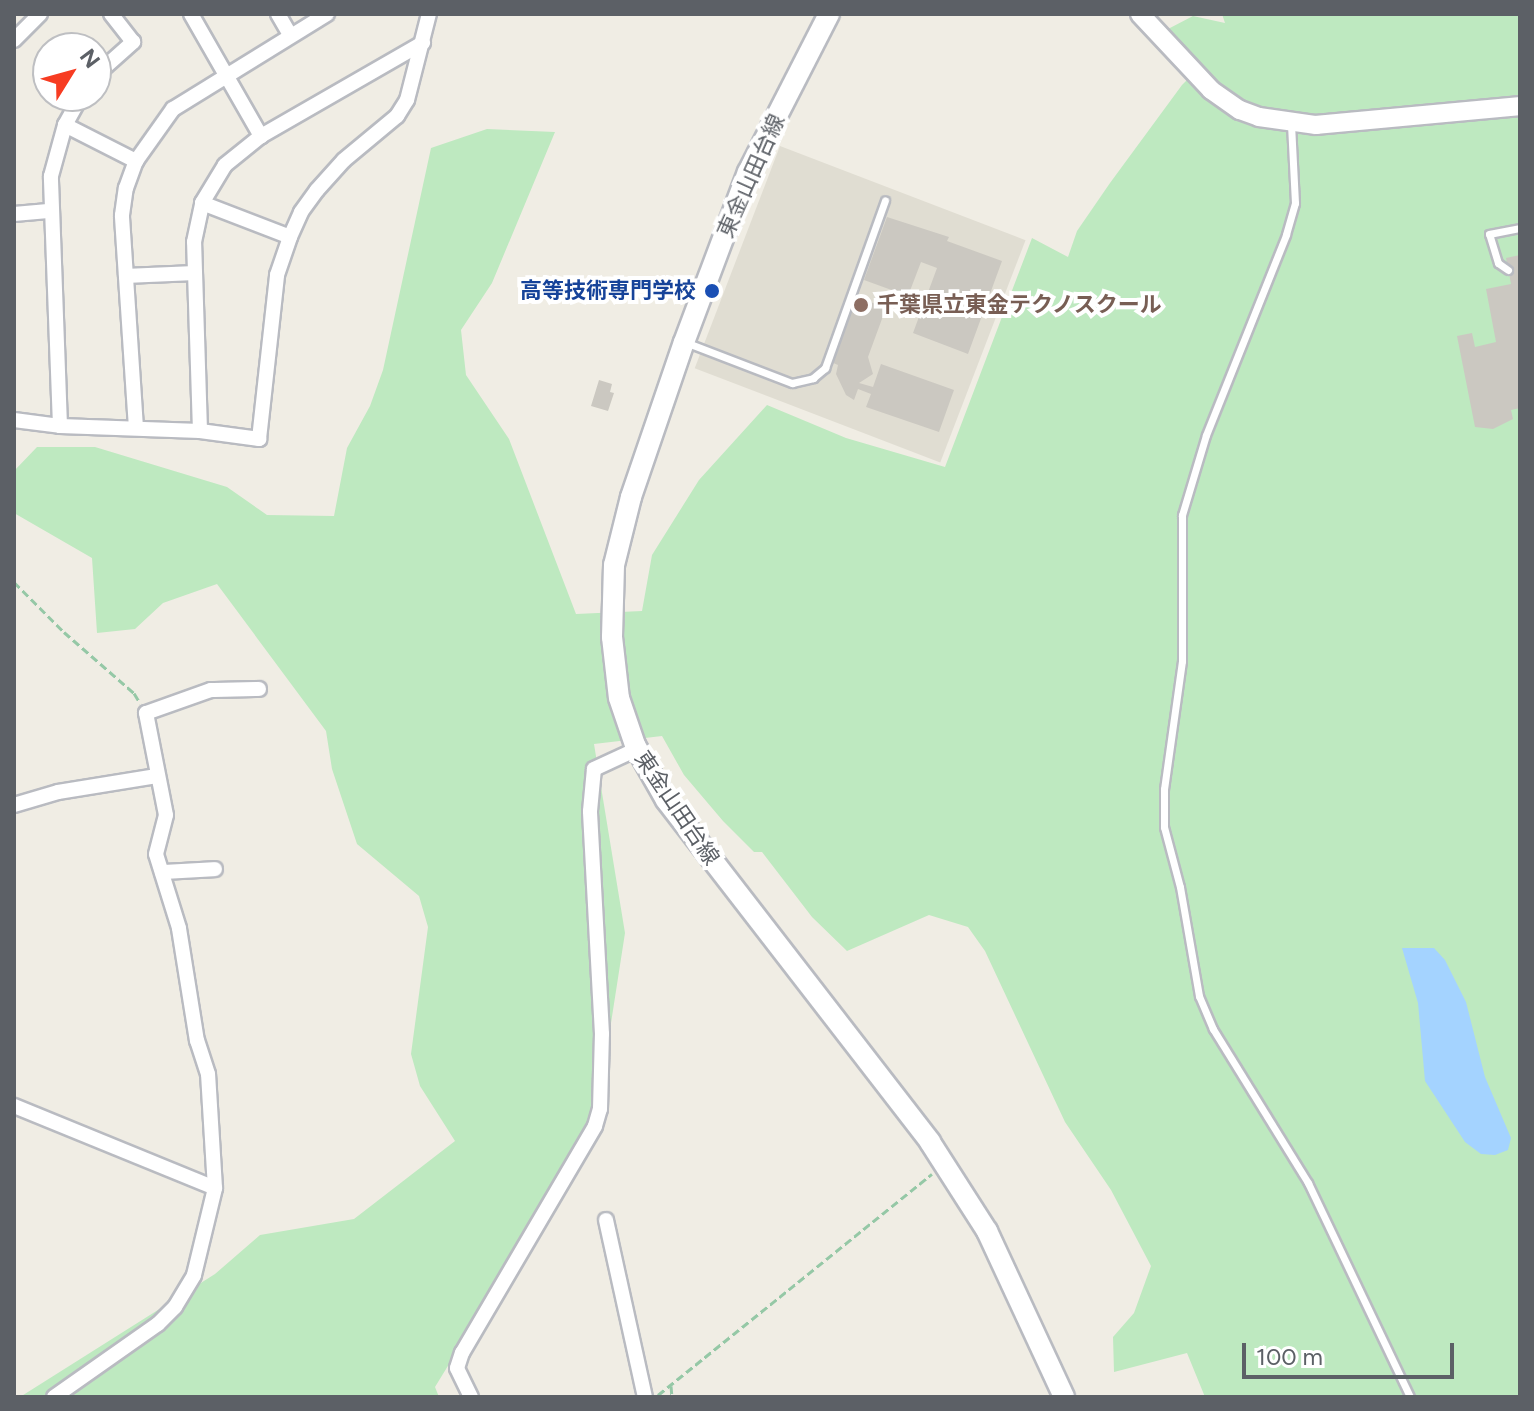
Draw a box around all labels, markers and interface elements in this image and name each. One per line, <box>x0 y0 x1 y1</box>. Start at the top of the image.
north arrow <box>32 32 112 112</box>
text: N <box>74 44 106 73</box>
street label: 東金山田台線 <box>712 110 790 242</box>
place label: 高等技術専門学校 <box>520 278 696 304</box>
marker: 高等技術専門学校 <box>703 282 721 300</box>
place label: 千葉県立東金テクノスクール <box>877 292 1163 318</box>
marker: 千葉県立東金テクノスクール <box>852 296 870 314</box>
street label: 東金山田台線 <box>629 746 725 870</box>
scale bar <box>1246 1327 1458 1377</box>
text: 100 m <box>1256 1342 1323 1371</box>

